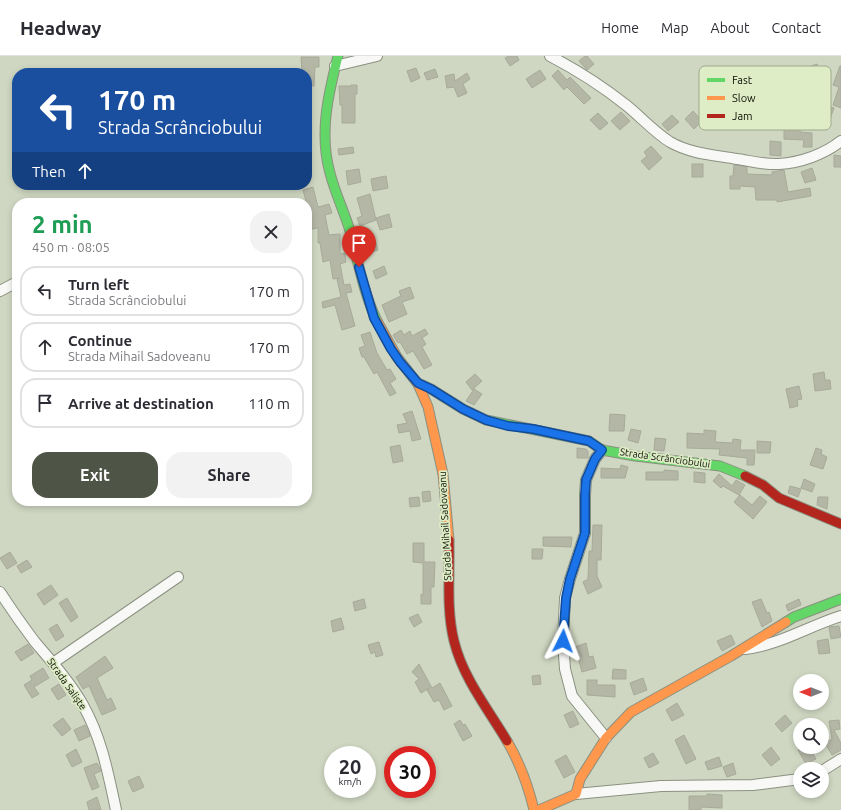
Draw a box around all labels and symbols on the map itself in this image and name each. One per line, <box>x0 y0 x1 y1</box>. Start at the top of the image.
legend <box>699 66 831 130</box>
text: Fast <box>732 74 753 86</box>
text: Slow <box>732 92 756 104</box>
text: Jam <box>732 110 753 122</box>
pin <box>342 226 376 267</box>
street label: Strada Scrânciobului <box>619 446 711 470</box>
street label: Strada Mihail Sadoveanu <box>437 471 453 581</box>
position arrow <box>542 620 584 662</box>
street label: Strada Saliște <box>45 656 89 712</box>
north arrow <box>793 674 829 710</box>
speed limit sign: 30 <box>384 746 436 798</box>

